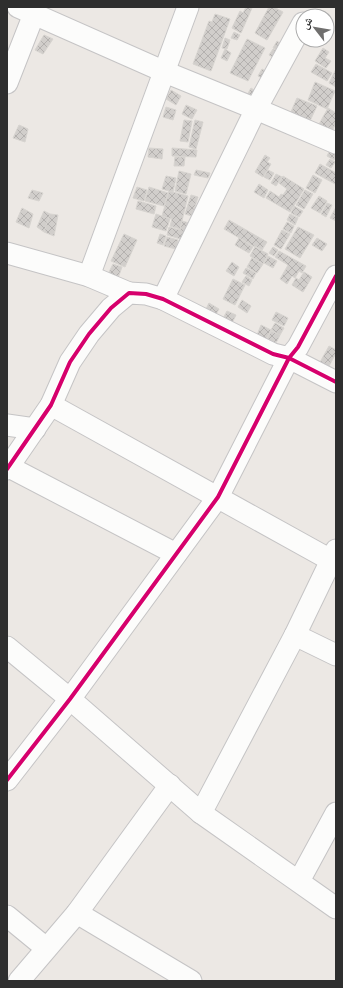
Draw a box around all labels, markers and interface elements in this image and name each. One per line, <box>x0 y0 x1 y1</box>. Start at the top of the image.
north arrow <box>295 8 335 48</box>
text: ش <box>297 14 316 32</box>

